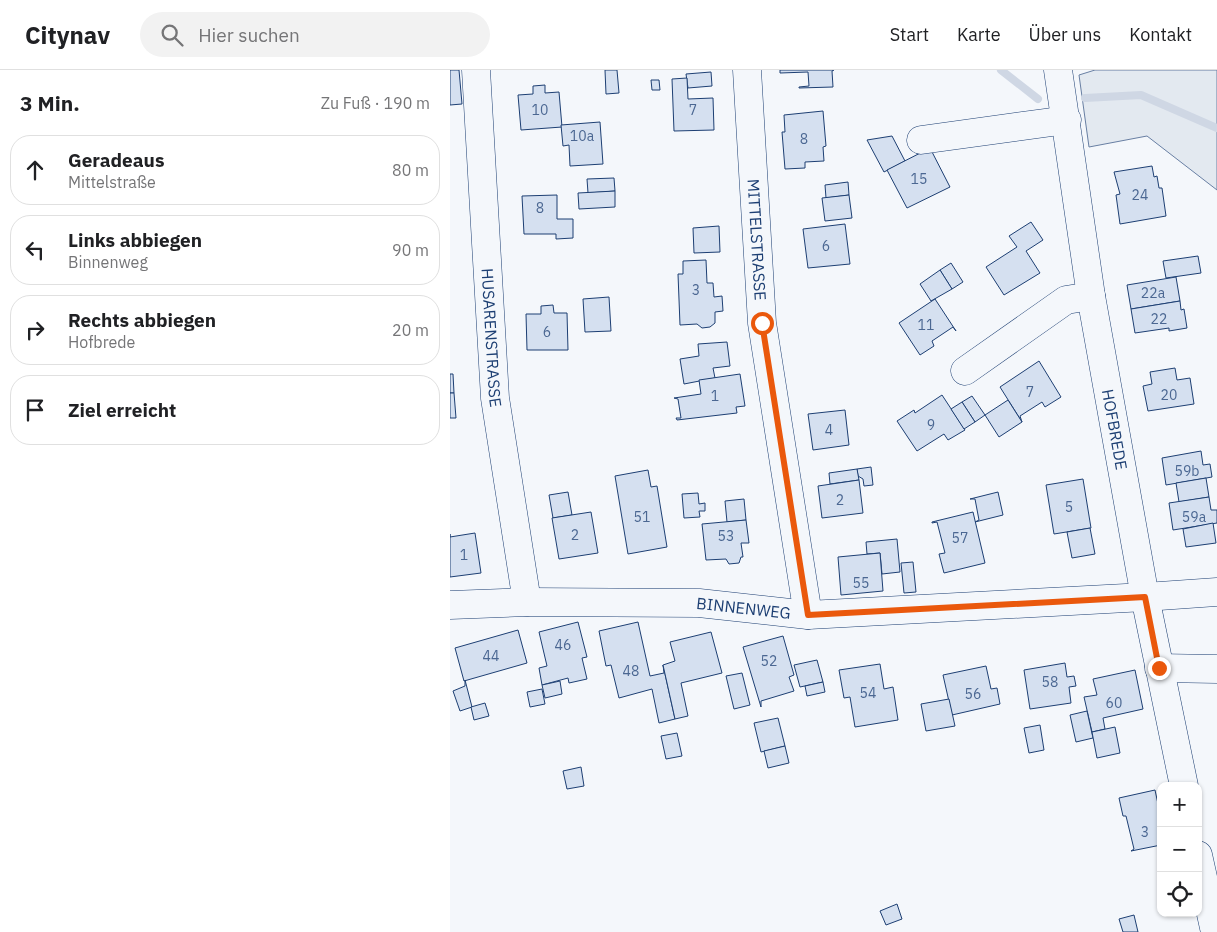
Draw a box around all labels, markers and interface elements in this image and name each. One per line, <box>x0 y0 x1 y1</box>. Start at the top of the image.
search box <box>140 12 490 57</box>
text: Citynav <box>25 19 110 51</box>
icon: search <box>158 21 186 49</box>
text: Hier suchen <box>198 23 300 47</box>
text: Start <box>890 23 929 46</box>
text: Karte <box>957 23 1001 46</box>
text: Über uns <box>1029 23 1101 46</box>
text: Kontakt <box>1129 23 1192 46</box>
text: 3 Min. <box>20 89 80 117</box>
text: Zu Fuß · 190 m <box>321 93 430 113</box>
house number: 10 <box>532 101 548 119</box>
house number: 7 <box>689 101 697 119</box>
house number: 10a <box>570 127 595 145</box>
house number: 8 <box>800 130 808 148</box>
text: Geradeaus <box>68 148 165 172</box>
icon: ahead <box>21 156 49 184</box>
text: 80 m <box>392 160 429 180</box>
house number: 15 <box>911 170 927 188</box>
text: Mittelstraße <box>68 172 156 192</box>
street label: MITTELSTRASSE <box>743 178 771 301</box>
house number: 24 <box>1132 186 1148 204</box>
house number: 8 <box>536 199 544 217</box>
text: Links abbiegen <box>68 228 202 252</box>
icon: left <box>21 236 49 264</box>
house number: 6 <box>822 237 830 255</box>
text: 90 m <box>392 240 429 260</box>
text: Binnenweg <box>68 252 148 272</box>
street label: HUSARENSTRASSE <box>477 268 506 408</box>
house number: 3 <box>692 281 700 299</box>
house number: 22a <box>1141 284 1166 302</box>
text: Rechts abbiegen <box>68 308 216 332</box>
house number: 22 <box>1151 310 1167 328</box>
route start <box>751 312 774 335</box>
icon: right <box>21 316 49 344</box>
house number: 11 <box>918 316 934 334</box>
text: 20 m <box>392 320 429 340</box>
house number: 6 <box>543 323 551 341</box>
text: Hofbrede <box>68 332 135 352</box>
house number: 7 <box>1026 383 1034 401</box>
house number: 20 <box>1161 386 1177 404</box>
house number: 1 <box>711 387 719 405</box>
street label: HOFBREDE <box>1098 387 1132 471</box>
icon: arrive <box>21 396 49 424</box>
text: Ziel erreicht <box>68 398 176 422</box>
house number: 9 <box>927 416 935 434</box>
house number: 4 <box>825 421 833 439</box>
house number: 59b <box>1175 462 1199 480</box>
house number: 2 <box>836 491 844 509</box>
house number: 5 <box>1065 498 1073 516</box>
house number: 51 <box>634 508 650 526</box>
house number: 59a <box>1182 508 1207 526</box>
house number: 2 <box>571 526 579 544</box>
house number: 53 <box>718 527 734 545</box>
house number: 57 <box>952 529 968 547</box>
house number: 1 <box>460 546 468 564</box>
house number: 55 <box>853 574 869 592</box>
street label: BINNENWEG <box>695 593 792 623</box>
house number: 46 <box>555 636 571 654</box>
house number: 44 <box>483 647 499 665</box>
house number: 52 <box>761 652 777 670</box>
route end <box>1148 657 1171 680</box>
house number: 48 <box>623 662 639 680</box>
house number: 58 <box>1042 673 1058 691</box>
house number: 54 <box>860 684 876 702</box>
house number: 56 <box>965 685 981 703</box>
house number: 60 <box>1106 694 1122 712</box>
map controls <box>1157 782 1202 917</box>
button: + <box>1157 782 1202 827</box>
house number: 3 <box>1141 823 1149 841</box>
button: − <box>1157 827 1202 872</box>
button: locate <box>1157 872 1202 917</box>

